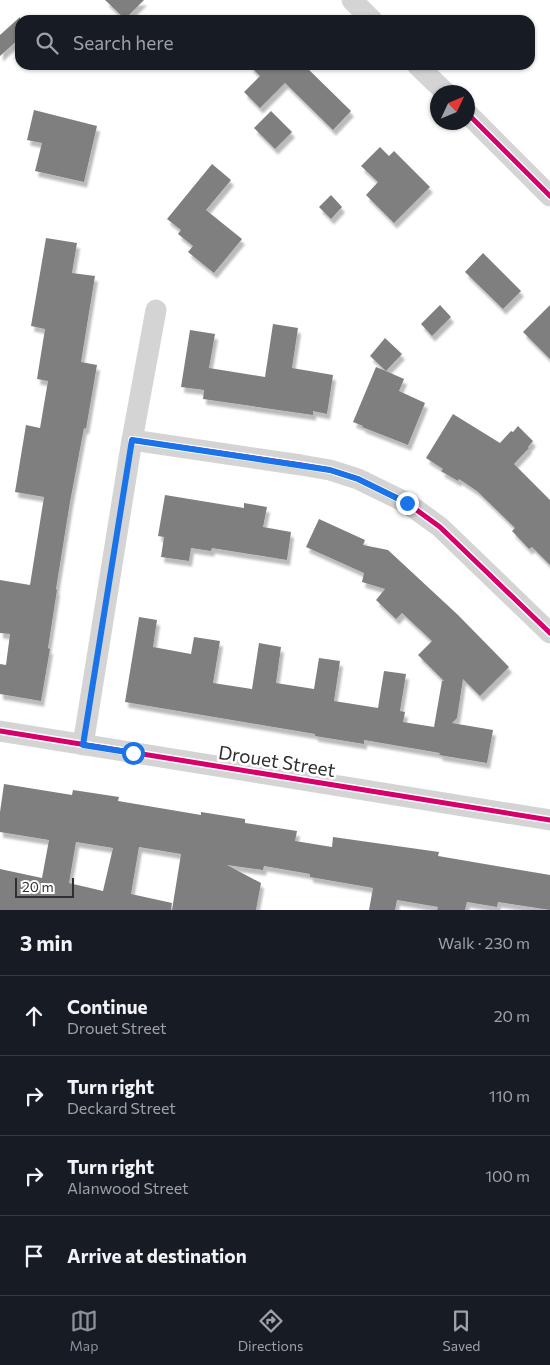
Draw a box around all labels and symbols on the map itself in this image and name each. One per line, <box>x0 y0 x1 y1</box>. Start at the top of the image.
north arrow <box>430 85 475 130</box>
route end <box>396 492 419 515</box>
street label: Drouet Street <box>217 740 337 781</box>
route start <box>122 742 145 765</box>
scale bar <box>15 875 74 898</box>

